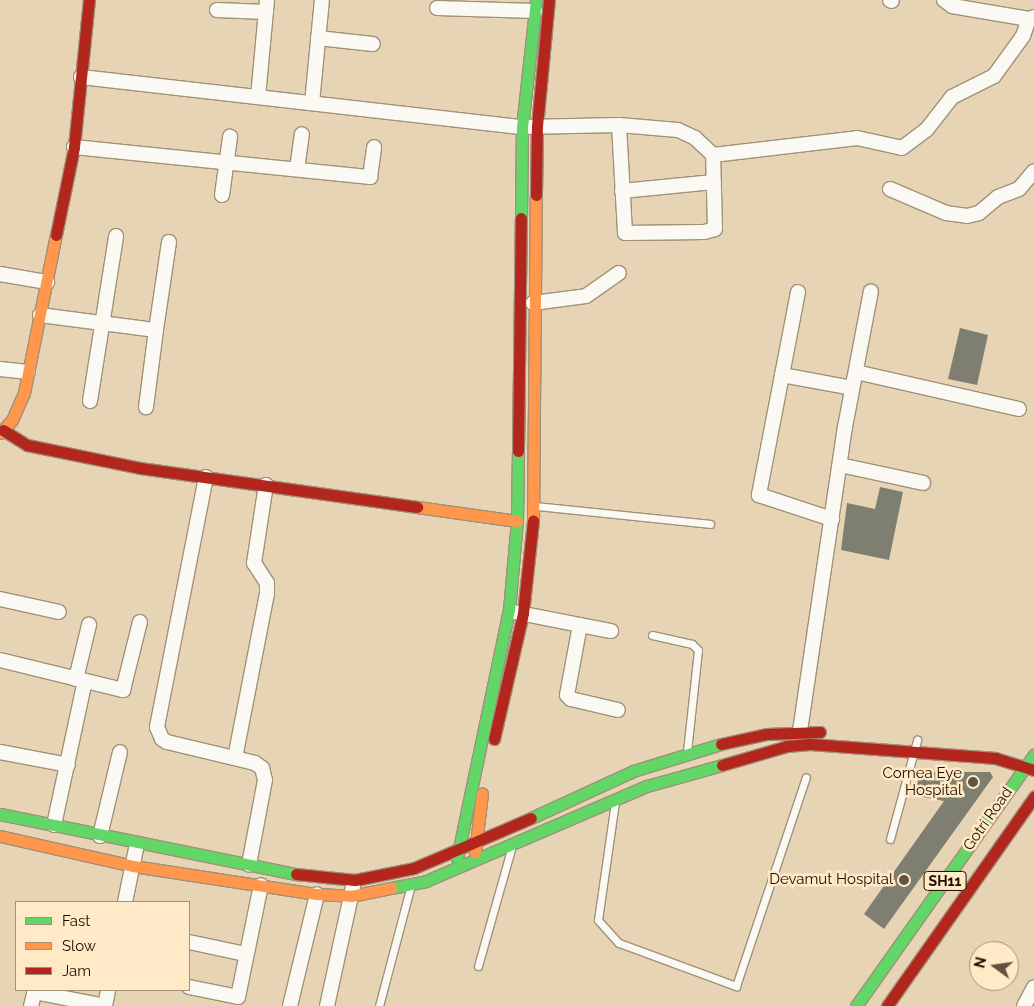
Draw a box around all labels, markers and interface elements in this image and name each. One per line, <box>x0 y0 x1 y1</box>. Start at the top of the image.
place label: Cornea Eye Hospital <box>882 764 962 799</box>
marker: Cornea Eye Hospital <box>966 775 980 789</box>
street label: Gotri Road <box>960 784 1016 854</box>
road number: SH11 <box>922 869 968 892</box>
place label: Devamut Hospital <box>769 871 893 889</box>
marker: Devamut Hospital <box>897 873 911 887</box>
legend <box>15 901 190 991</box>
text: Fast <box>62 912 90 930</box>
text: Slow <box>62 937 96 955</box>
north arrow <box>969 941 1019 991</box>
text: N <box>971 955 989 970</box>
text: Jam <box>62 962 91 980</box>

